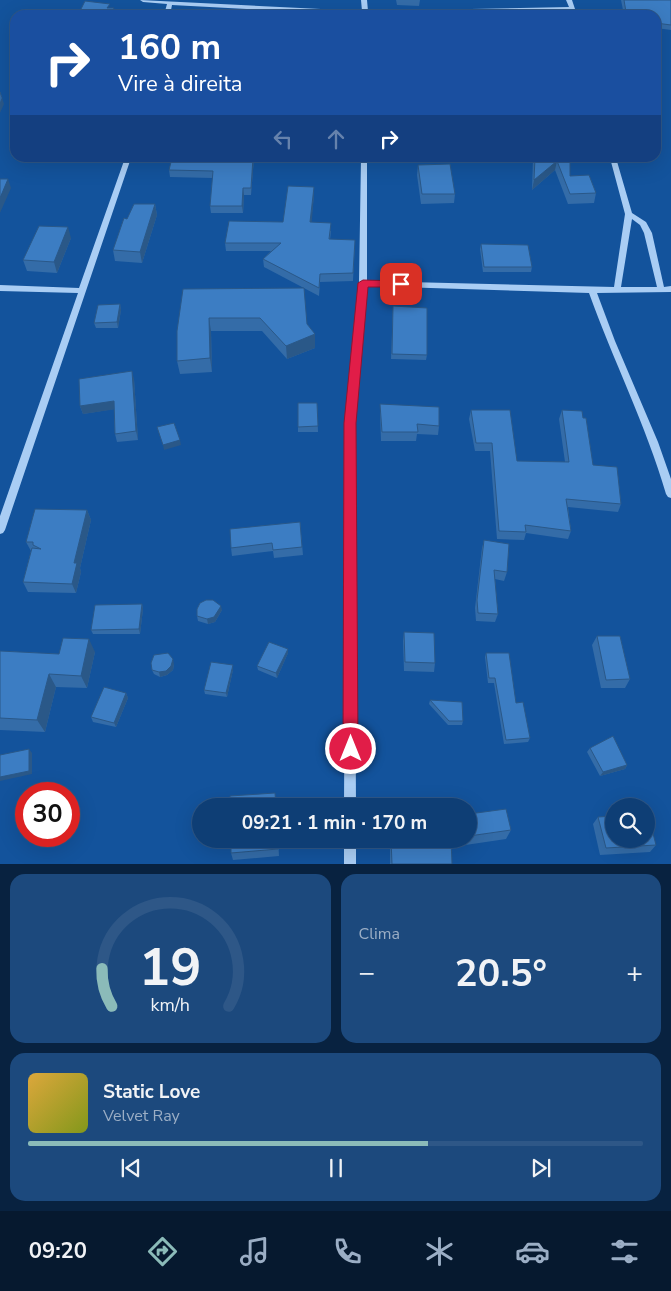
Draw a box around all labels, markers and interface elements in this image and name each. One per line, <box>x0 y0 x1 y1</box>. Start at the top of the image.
text: 160 m <box>118 24 221 71</box>
icon: right <box>35 30 100 95</box>
text: Vire à direita <box>118 69 243 99</box>
icon: left <box>269 125 297 153</box>
icon: ahead <box>322 125 350 153</box>
icon: right <box>375 125 403 153</box>
pin <box>380 263 422 305</box>
icon: arrive <box>387 270 415 298</box>
position arrow <box>324 722 376 774</box>
speed limit sign: 30 <box>15 782 80 847</box>
map controls <box>605 798 655 848</box>
button: search <box>605 798 655 848</box>
text: 09:21 · 1 min · 170 m <box>242 810 427 836</box>
text: Clima <box>359 923 400 945</box>
text: 19 <box>139 932 201 1003</box>
text: 20.5° <box>455 948 547 999</box>
text: − <box>359 954 375 992</box>
text: + <box>626 954 643 992</box>
text: km/h <box>151 993 190 1017</box>
text: Static Love <box>103 1079 200 1105</box>
text: Velvet Ray <box>103 1105 180 1127</box>
icon: previous <box>117 1154 145 1182</box>
icon: pause <box>322 1154 350 1182</box>
icon: next <box>527 1154 555 1182</box>
icon: directions <box>145 1234 180 1269</box>
icon: music <box>237 1234 272 1269</box>
icon: phone <box>330 1234 365 1269</box>
icon: climate <box>422 1234 457 1269</box>
icon: car <box>515 1234 550 1269</box>
icon: filters <box>607 1234 642 1269</box>
text: 09:20 <box>29 1236 87 1266</box>

